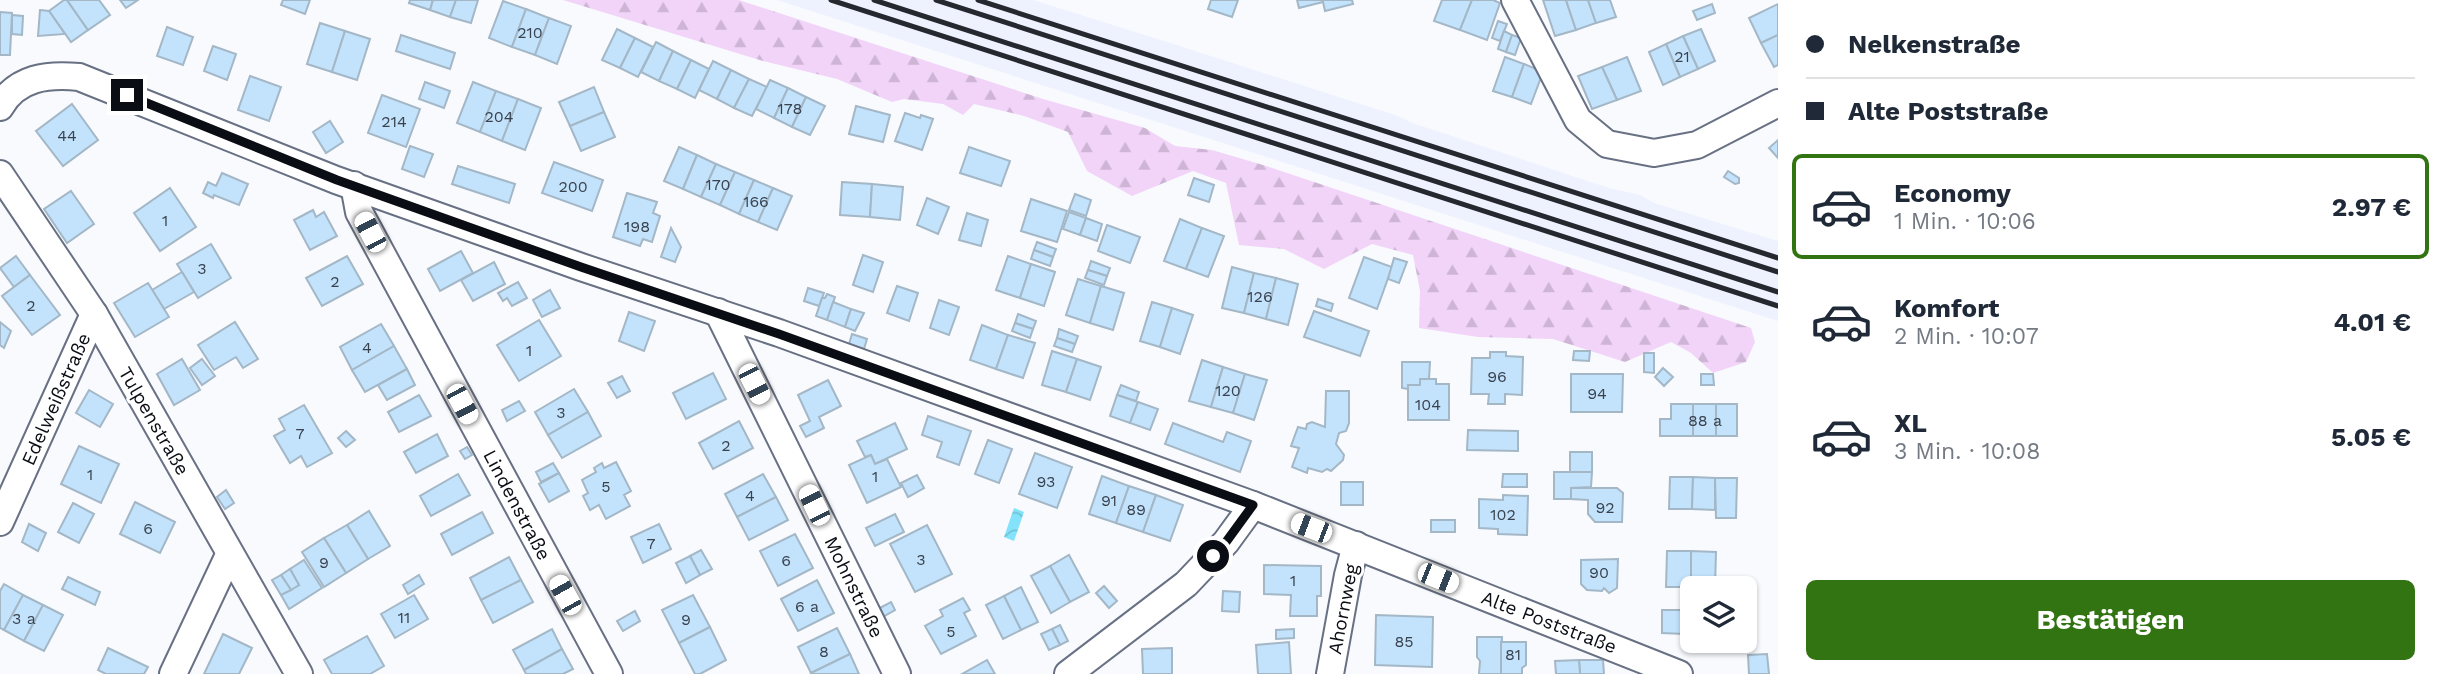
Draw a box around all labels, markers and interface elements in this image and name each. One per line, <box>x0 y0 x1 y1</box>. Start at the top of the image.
house number: 210 <box>517 23 543 42</box>
text: Nelkenstraße <box>1848 29 2021 59</box>
house number: 21 <box>1674 47 1690 66</box>
route end <box>111 79 143 111</box>
text: Alte Poststraße <box>1848 96 2048 126</box>
house number: 178 <box>778 99 802 118</box>
house number: 204 <box>484 107 514 126</box>
house number: 214 <box>381 112 407 131</box>
house number: 44 <box>57 126 77 145</box>
house number: 170 <box>706 175 730 194</box>
icon: car <box>1810 175 1873 238</box>
house number: 200 <box>558 177 588 196</box>
text: Economy <box>1894 178 2011 208</box>
house number: 166 <box>743 192 769 211</box>
text: 2.97 € <box>2332 192 2411 222</box>
text: 1 Min. · 10:06 <box>1894 208 2036 235</box>
car <box>351 209 390 255</box>
house number: 1 <box>162 211 168 230</box>
house number: 198 <box>624 217 650 236</box>
house number: 3 <box>197 259 207 278</box>
house number: 2 <box>330 272 340 291</box>
house number: 126 <box>1247 287 1273 306</box>
icon: car <box>1810 290 1873 353</box>
text: Komfort <box>1894 293 1999 323</box>
house number: 2 <box>26 296 36 315</box>
text: 4.01 € <box>2333 307 2411 337</box>
text: 2 Min. · 10:07 <box>1894 323 2039 350</box>
street label: Edelweißstraße <box>17 329 95 469</box>
house number: 4 <box>362 338 372 357</box>
house number: 1 <box>526 341 532 360</box>
car <box>736 361 773 407</box>
street label: Tulpenstraße <box>114 363 194 479</box>
house number: 96 <box>1487 367 1507 386</box>
car <box>443 381 482 427</box>
house number: 120 <box>1215 381 1241 400</box>
house number: 94 <box>1587 384 1607 403</box>
house number: 104 <box>1415 395 1441 414</box>
house number: 3 <box>556 403 566 422</box>
icon: car <box>1810 405 1873 468</box>
text: XL <box>1894 408 1927 438</box>
house number: 88 a <box>1688 411 1722 430</box>
text: 5.05 € <box>2331 422 2411 452</box>
house number: 7 <box>296 424 305 443</box>
house number: 2 <box>721 436 731 455</box>
text: 3 Min. · 10:08 <box>1894 438 2040 465</box>
street label: Lindenstraße <box>478 446 556 564</box>
house number: 1 <box>87 465 93 484</box>
house number: 1 <box>872 467 878 486</box>
house number: 93 <box>1037 472 1055 491</box>
house number: 5 <box>601 477 611 496</box>
car <box>796 482 833 528</box>
house number: 4 <box>745 486 755 505</box>
house number: 91 <box>1101 491 1117 510</box>
house number: 92 <box>1595 498 1615 517</box>
house number: 89 <box>1126 500 1146 519</box>
house number: 102 <box>1490 505 1516 524</box>
car <box>1288 511 1335 545</box>
house number: 6 <box>143 519 153 538</box>
street label: Mohnstraße <box>820 533 888 641</box>
house number: 7 <box>647 534 656 553</box>
route start <box>1197 540 1229 572</box>
house number: 3 <box>916 550 926 569</box>
house number: 6 <box>781 551 791 570</box>
house number: 9 <box>319 553 329 572</box>
car <box>1415 560 1462 596</box>
street label: Ahornweg <box>1323 561 1363 656</box>
house number: 90 <box>1589 563 1609 582</box>
house number: 1 <box>1290 571 1296 590</box>
car <box>546 572 585 618</box>
map controls <box>1680 576 1757 653</box>
button: layers <box>1680 576 1757 653</box>
button: Bestätigen <box>1806 580 2415 660</box>
street label: Alte Poststraße <box>1478 586 1620 658</box>
house number: 6 a <box>795 597 819 616</box>
house number: 11 <box>398 608 410 627</box>
house number: 3 a <box>12 609 36 628</box>
house number: 9 <box>681 610 691 629</box>
house number: 5 <box>946 622 956 641</box>
house number: 85 <box>1394 632 1414 651</box>
house number: 8 <box>819 642 829 661</box>
house number: 81 <box>1505 645 1521 664</box>

